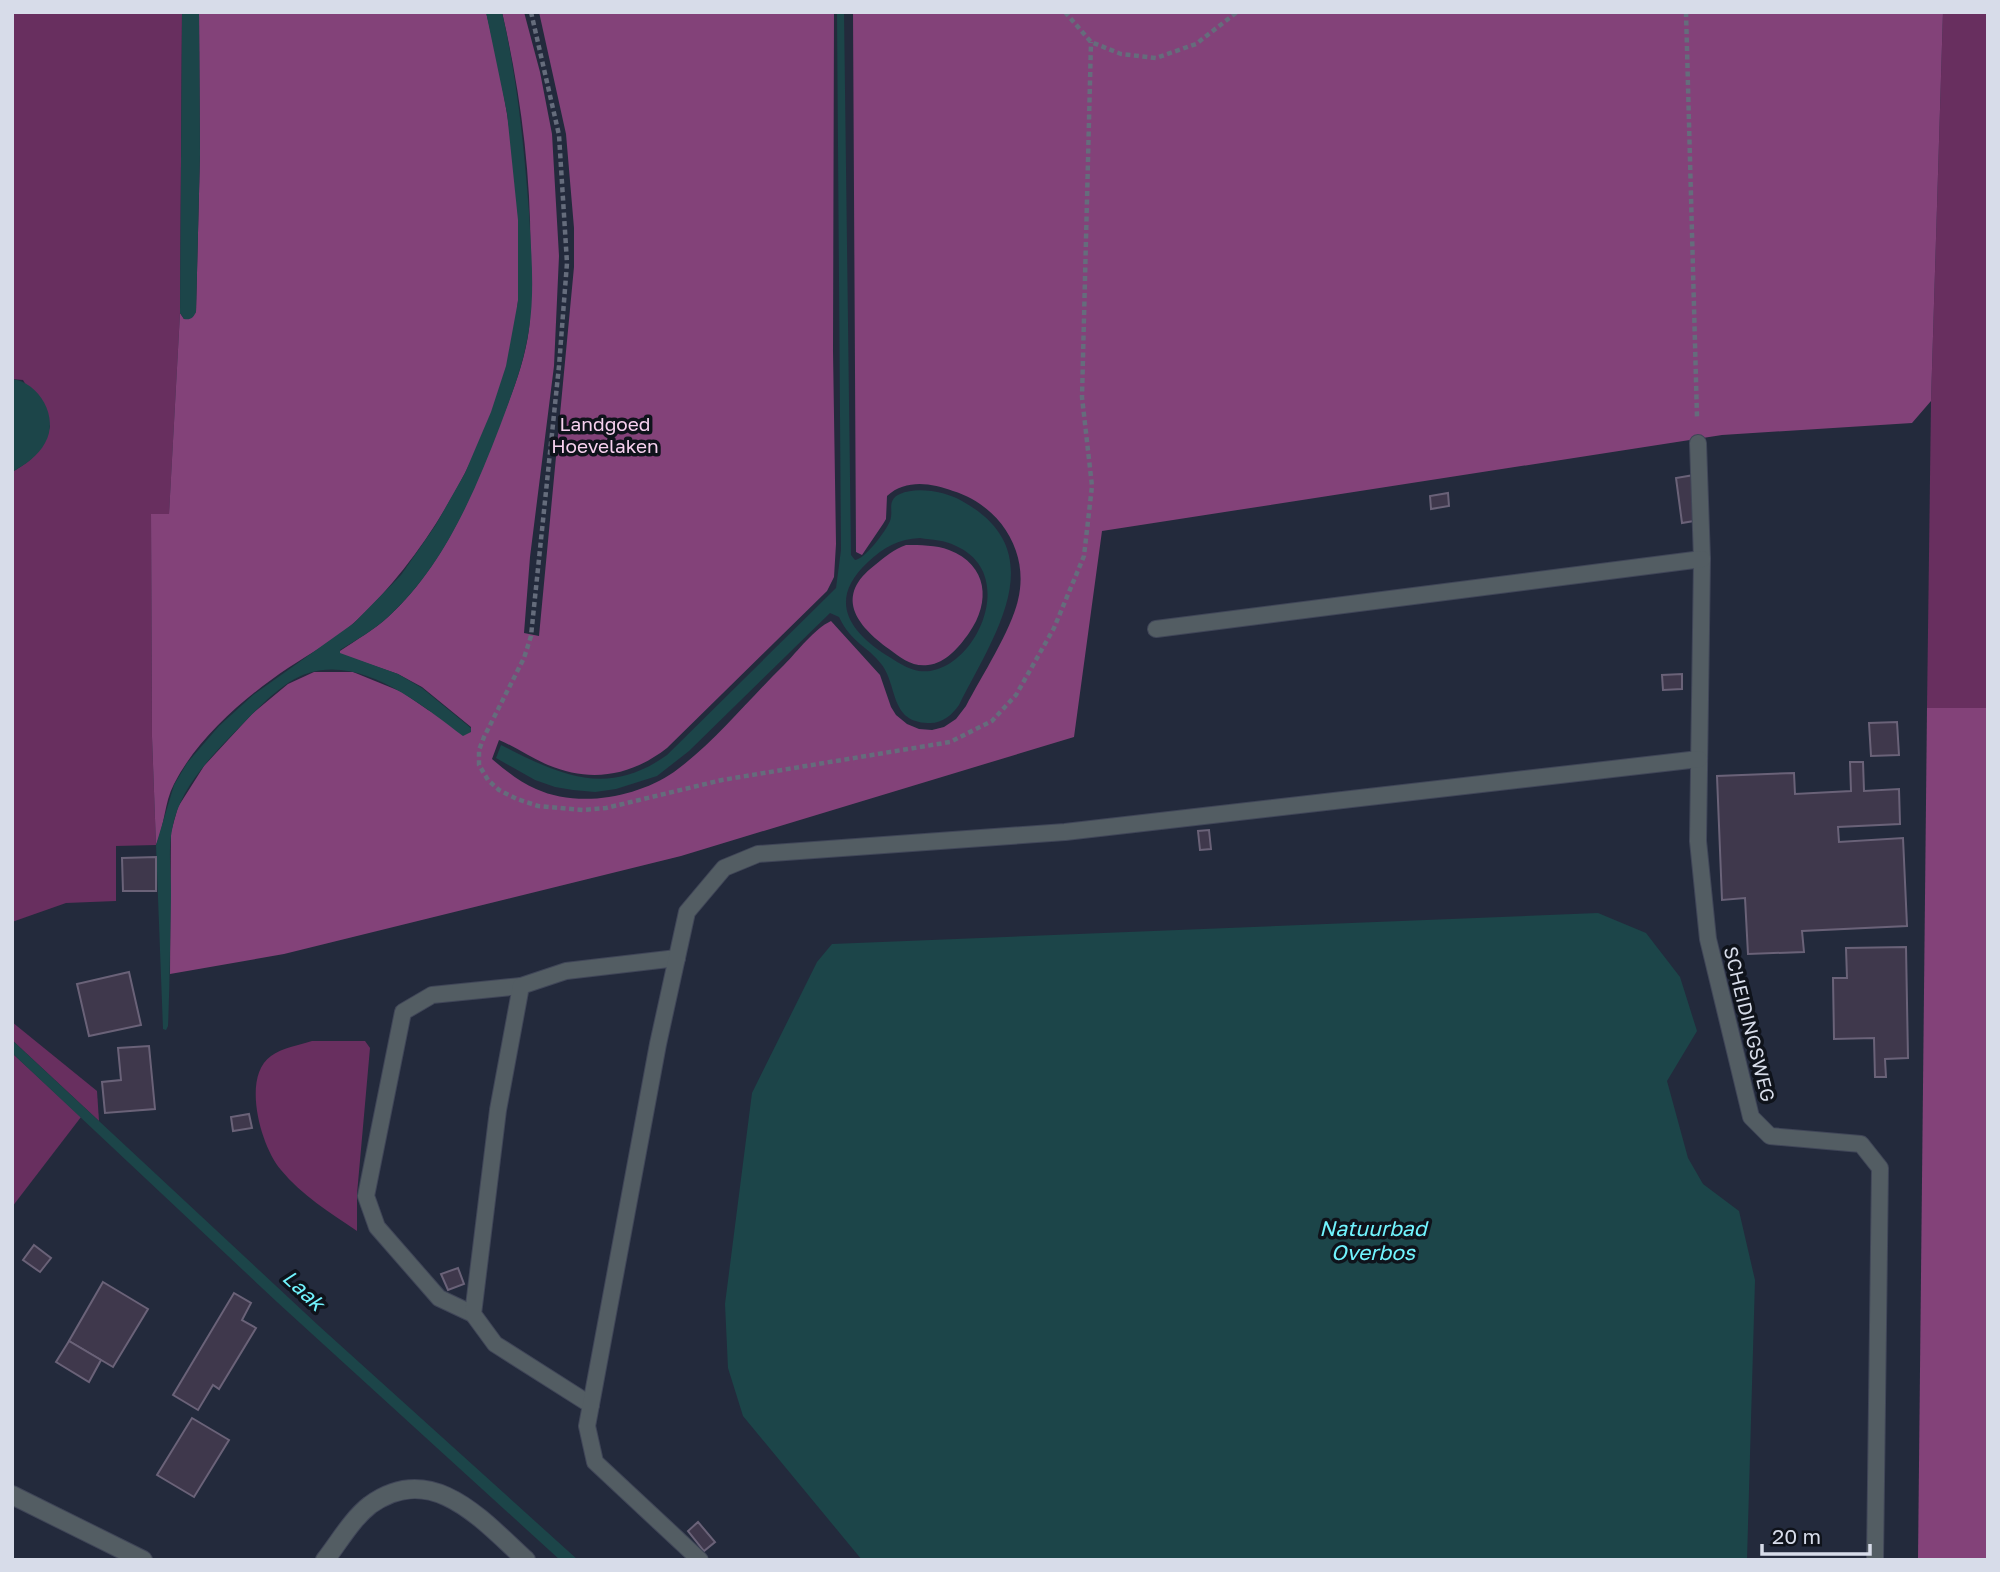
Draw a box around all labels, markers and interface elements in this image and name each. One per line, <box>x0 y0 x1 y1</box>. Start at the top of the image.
park label: Landgoed Hoevelaken <box>551 412 659 457</box>
street label: SCHEIDINGSWEG <box>1720 944 1780 1104</box>
water label: Natuurbad Overbos <box>1319 1215 1429 1265</box>
water label: Laak <box>278 1264 332 1317</box>
scale bar <box>1762 1512 1870 1556</box>
text: 20 m <box>1772 1523 1821 1549</box>

